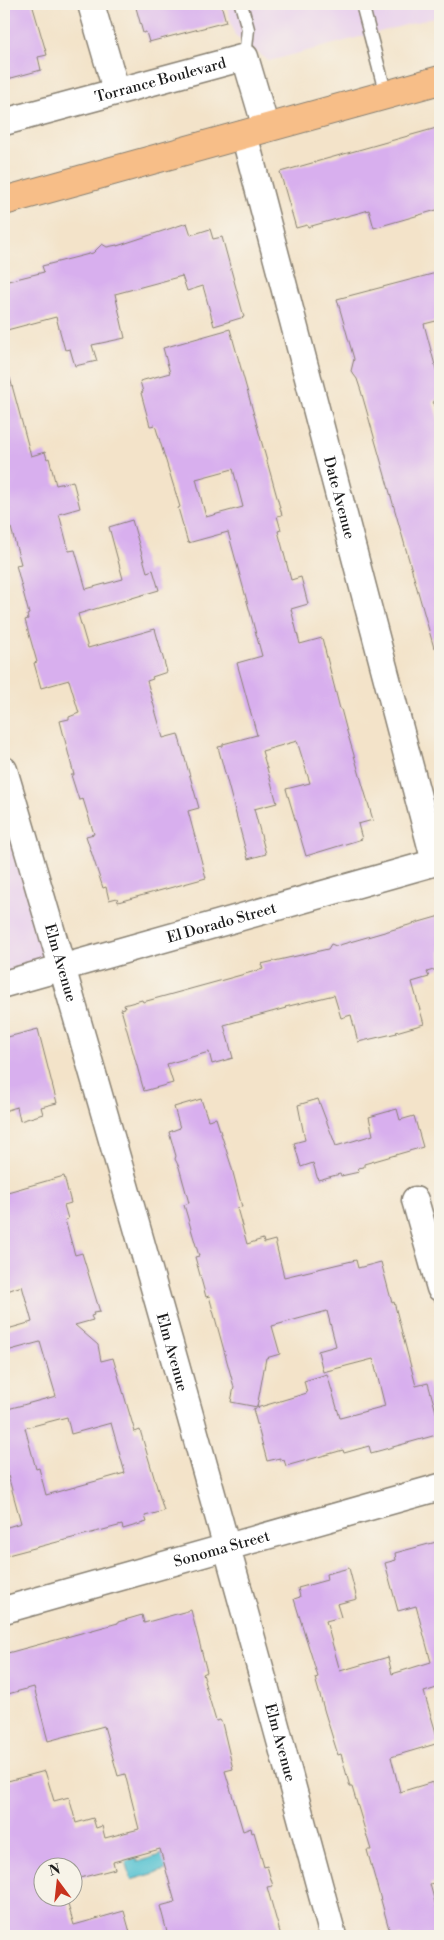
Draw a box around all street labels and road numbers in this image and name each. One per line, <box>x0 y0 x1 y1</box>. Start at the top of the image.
street label: Torrance Boulevard <box>93 53 229 107</box>
street label: Date Avenue <box>319 454 359 541</box>
street label: El Dorado Street <box>165 898 279 947</box>
street label: Elm Avenue <box>40 921 81 1004</box>
street label: Elm Avenue <box>152 1311 192 1393</box>
street label: Sonoma Street <box>171 1526 272 1571</box>
street label: Elm Avenue <box>261 1701 300 1784</box>

